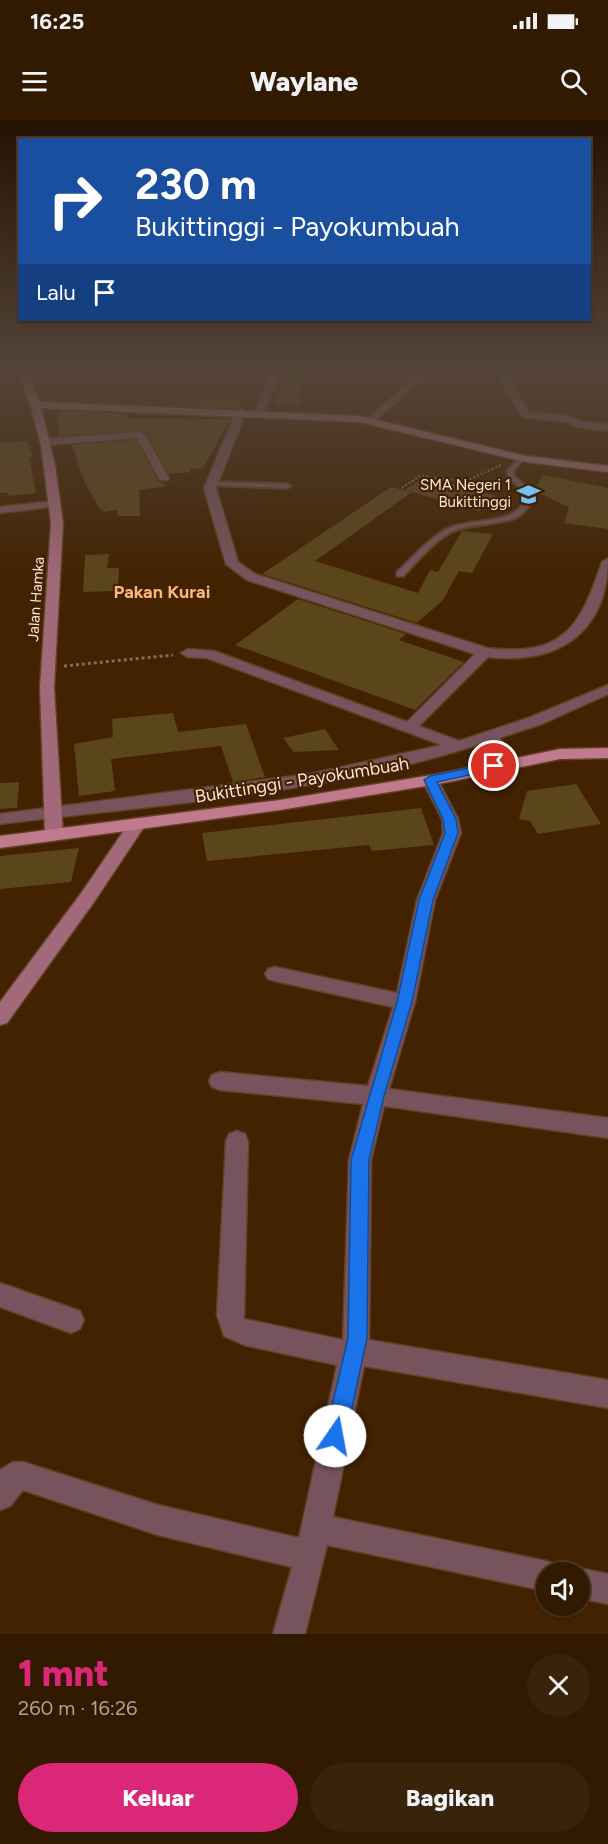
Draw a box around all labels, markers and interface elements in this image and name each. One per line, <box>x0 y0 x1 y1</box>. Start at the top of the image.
text: 16:25 <box>30 8 84 35</box>
icon: menu <box>18 65 51 98</box>
text: Waylane <box>250 65 358 98</box>
icon: search <box>557 65 590 98</box>
text: 230 m <box>135 159 257 210</box>
icon: right <box>36 162 114 240</box>
text: Bukittinggi - Payokumbuah <box>135 210 460 243</box>
icon: arrive <box>88 276 121 309</box>
text: Lalu <box>36 279 76 306</box>
place label: SMA Negeri 1 Bukittinggi <box>420 476 511 511</box>
school or university icon: SMA Negeri 1 Bukittinggi <box>516 481 542 507</box>
street label: Jalan Hamka <box>24 556 48 642</box>
district label: Pakan Kurai <box>114 581 210 603</box>
pin <box>468 740 519 791</box>
icon: arrive <box>477 749 510 782</box>
street label: Bukittinggi - Payokumbuah <box>193 752 411 808</box>
position arrow <box>303 1404 367 1468</box>
map controls <box>536 1562 590 1616</box>
button: sound <box>536 1562 590 1616</box>
text: 1 mnt <box>18 1652 109 1695</box>
button: close <box>527 1654 590 1717</box>
text: 260 m · 16:26 <box>18 1696 137 1720</box>
button: Keluar <box>18 1763 298 1832</box>
button: Bagikan <box>310 1763 590 1832</box>

